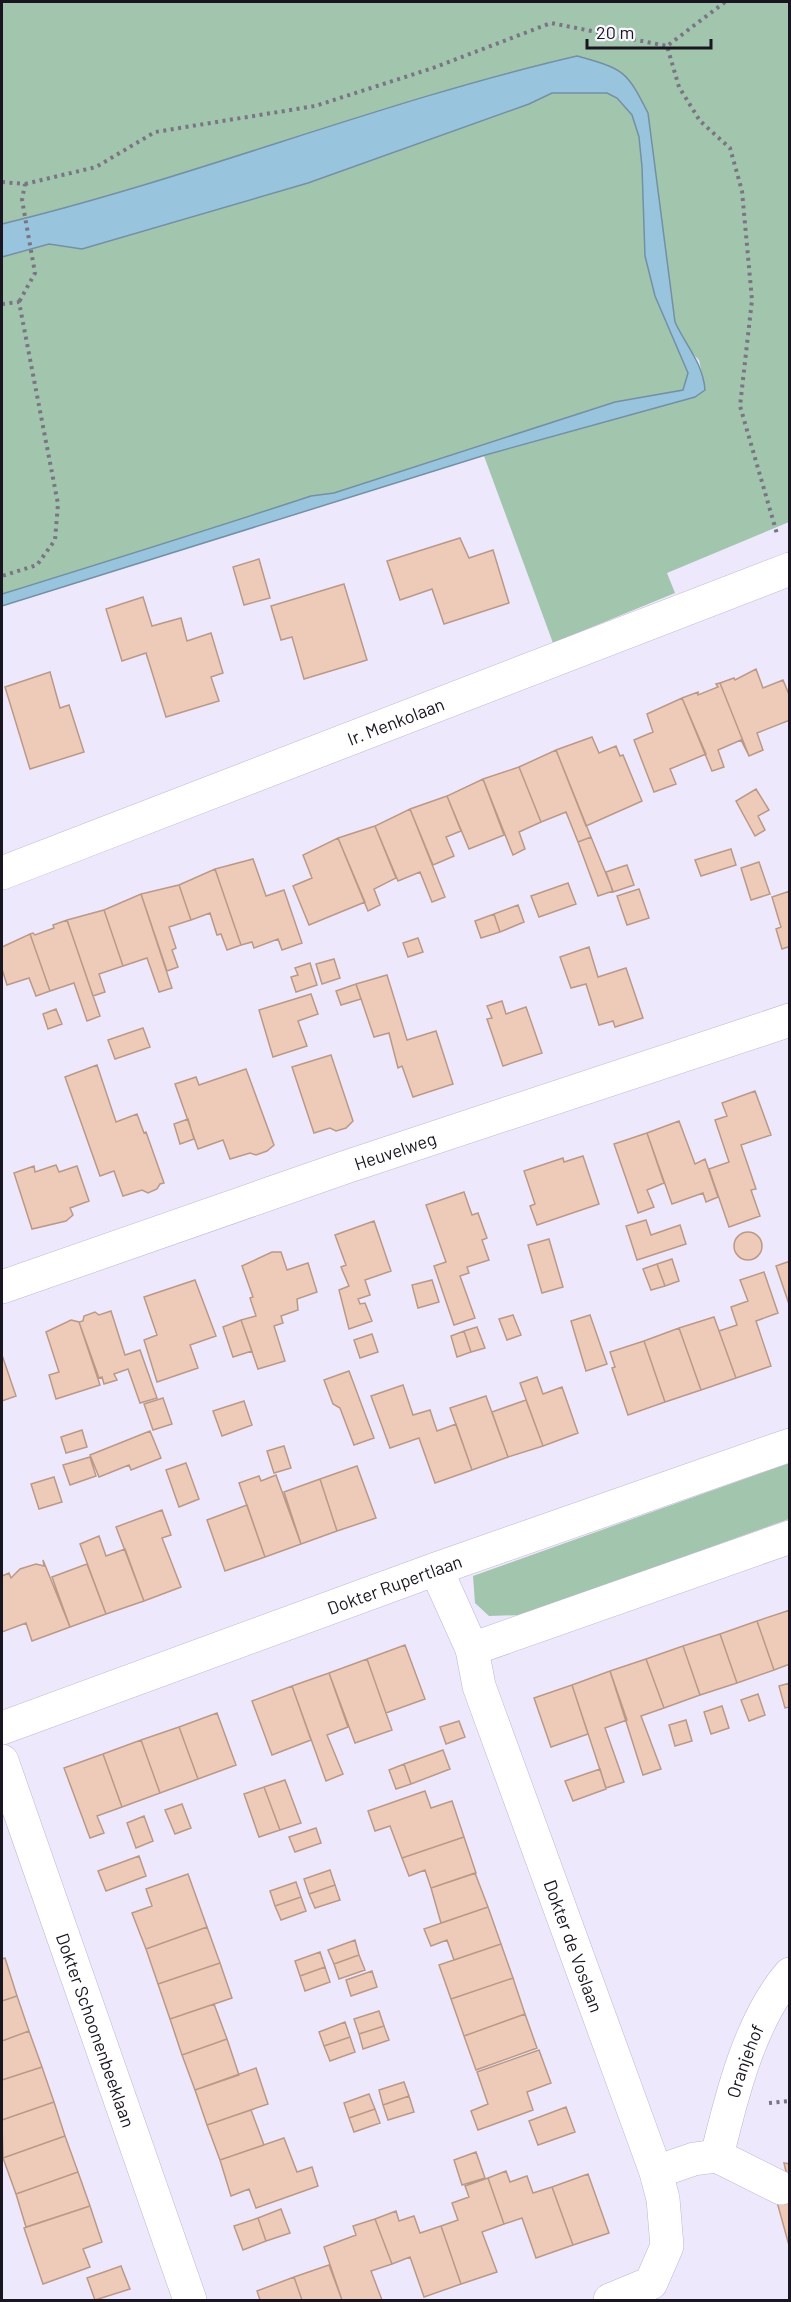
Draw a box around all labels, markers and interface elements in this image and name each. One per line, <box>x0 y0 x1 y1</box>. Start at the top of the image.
scale bar <box>587 12 712 50</box>
text: 20 m <box>596 21 634 43</box>
street label: Ir. Menkolaan <box>344 692 447 750</box>
street label: Heuvelweg <box>351 1127 439 1175</box>
street label: Dokter Rupertlaan <box>324 1550 465 1619</box>
street label: Dokter de Voslaan <box>539 1877 608 2015</box>
street label: Dokter Schoonenbeeklaan <box>52 1930 140 2130</box>
street label: Oranjehof <box>722 2021 768 2100</box>

